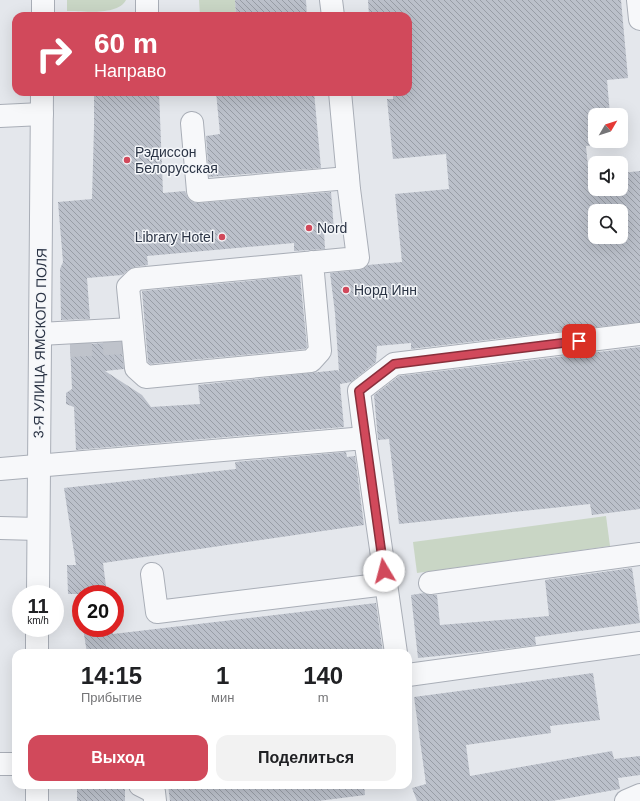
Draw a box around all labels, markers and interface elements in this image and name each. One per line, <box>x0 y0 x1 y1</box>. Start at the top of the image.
icon: right <box>28 28 80 80</box>
text: 60 m <box>94 28 158 59</box>
text: Направо <box>94 61 166 81</box>
north arrow <box>588 108 628 148</box>
map controls <box>588 108 628 244</box>
place label: Рэдиссон Белорусская <box>135 144 218 176</box>
marker: Рэдиссон Белорусская <box>122 155 132 165</box>
button: sound <box>588 156 628 196</box>
button: search <box>588 204 628 244</box>
place label: Nord <box>317 220 347 236</box>
marker: Nord <box>304 223 314 233</box>
place label: Library Hotel <box>135 229 214 245</box>
marker: Library Hotel <box>217 232 227 242</box>
street label: 3-Я УЛИЦА ЯМСКОГО ПОЛЯ <box>30 248 50 438</box>
place label: Норд Инн <box>354 282 417 298</box>
marker: Норд Инн <box>341 285 351 295</box>
pin <box>562 324 596 358</box>
icon: arrive <box>568 330 590 352</box>
position arrow <box>363 550 405 592</box>
speed limit sign: 20 <box>72 585 124 637</box>
text: 11 <box>27 595 49 617</box>
text: km/h <box>27 615 49 626</box>
text: 14:15 <box>81 662 142 689</box>
text: 1 <box>216 662 229 689</box>
text: 140 <box>303 662 343 689</box>
text: Прибытие <box>81 690 142 705</box>
text: мин <box>211 690 234 705</box>
text: m <box>318 690 329 705</box>
button: Выход <box>28 735 208 781</box>
button: Поделиться <box>216 735 396 781</box>

